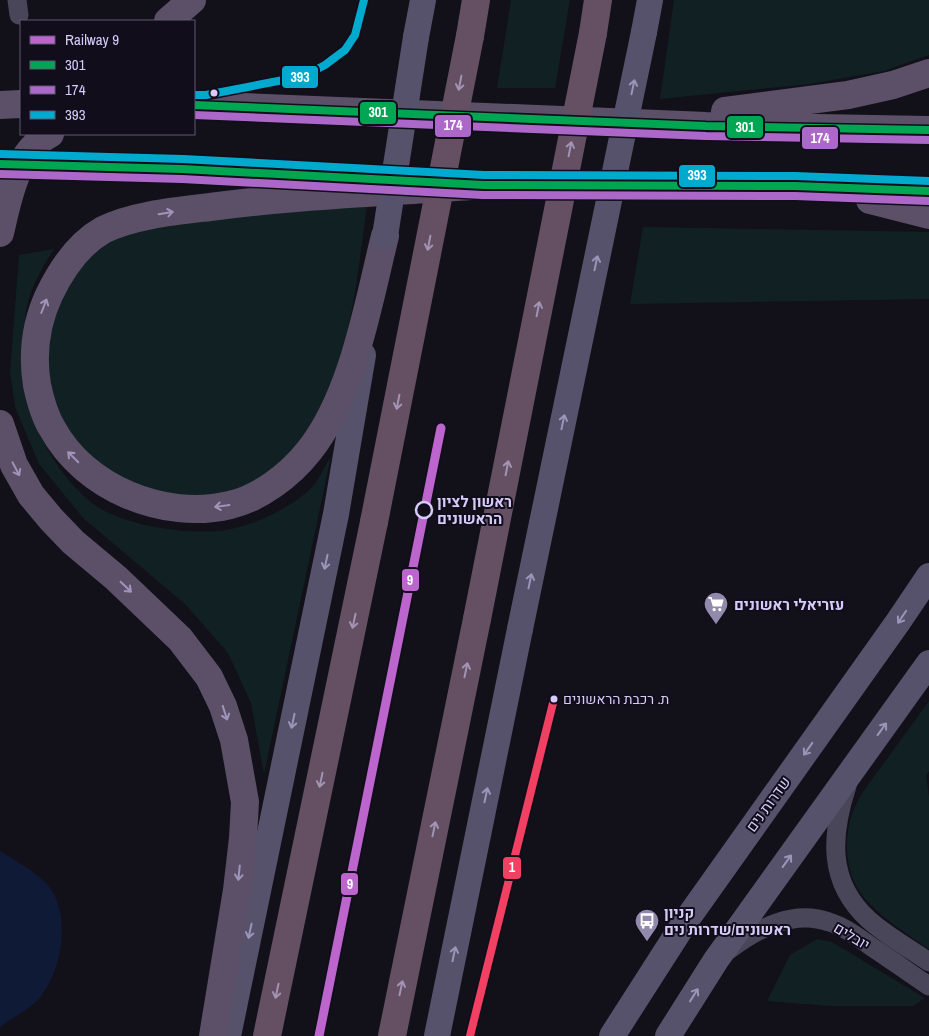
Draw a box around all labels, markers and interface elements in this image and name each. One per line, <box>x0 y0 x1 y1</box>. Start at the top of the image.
legend <box>20 20 195 135</box>
text: Railway 9 <box>65 29 119 50</box>
text: 301 <box>65 54 86 75</box>
line badge: 393 <box>281 65 319 89</box>
text: 393 <box>290 68 310 86</box>
one-way arrow <box>455 75 465 91</box>
text: 174 <box>65 79 86 100</box>
one-way arrow <box>629 79 638 95</box>
unlabelled marker <box>209 88 219 98</box>
line badge: 301 <box>359 101 397 125</box>
text: 301 <box>368 103 388 121</box>
text: 393 <box>65 104 86 125</box>
line badge: 174 <box>434 114 472 138</box>
line badge: 301 <box>726 115 764 139</box>
text: 174 <box>443 116 463 134</box>
text: 301 <box>735 118 755 136</box>
line badge: 174 <box>801 126 839 150</box>
text: 174 <box>810 129 830 147</box>
one-way arrow <box>566 142 575 158</box>
line badge: 393 <box>678 164 716 188</box>
text: 393 <box>687 166 707 184</box>
one-way arrow <box>157 208 173 218</box>
one-way arrow <box>424 235 433 251</box>
one-way arrow <box>592 255 602 271</box>
one-way arrow <box>40 299 50 314</box>
one-way arrow <box>534 301 544 317</box>
one-way arrow <box>392 394 402 410</box>
one-way arrow <box>559 414 568 430</box>
one-way arrow <box>67 451 80 463</box>
one-way arrow <box>502 460 512 476</box>
one-way arrow <box>11 462 21 477</box>
place label: ראשון לציון הראשונים <box>437 491 512 529</box>
one-way arrow <box>214 501 230 511</box>
marker: ראשון לציון הראשונים <box>415 501 433 519</box>
one-way arrow <box>321 553 330 569</box>
line badge: 9 <box>401 568 420 592</box>
text: 9 <box>407 571 413 589</box>
one-way arrow <box>526 573 535 589</box>
one-way arrow <box>120 581 132 593</box>
supermarket icon: עזריאלי ראשונים <box>703 591 729 625</box>
place label: עזריאלי ראשונים <box>734 594 844 615</box>
one-way arrow <box>897 609 907 623</box>
one-way arrow <box>348 613 358 629</box>
one-way arrow <box>462 662 472 678</box>
place label: ת. רכבת הראשונים <box>563 690 669 708</box>
marker: ת. רכבת הראשונים <box>549 694 559 704</box>
one-way arrow <box>221 705 231 721</box>
one-way arrow <box>288 712 297 728</box>
one-way arrow <box>877 722 887 736</box>
one-way arrow <box>803 742 813 756</box>
one-way arrow <box>315 772 325 788</box>
street label: שדרות נים <box>741 772 795 836</box>
one-way arrow <box>482 787 492 803</box>
one-way arrow <box>430 821 439 837</box>
one-way arrow <box>782 855 792 869</box>
line badge: 1 <box>502 856 522 880</box>
text: 1 <box>509 858 516 876</box>
one-way arrow <box>234 865 244 881</box>
line badge: 9 <box>340 872 359 896</box>
text: 9 <box>347 875 353 893</box>
place label: קניון ראשונים/שדרות נים <box>664 902 791 940</box>
bus stop icon: קניון ראשונים/שדרות נים <box>634 908 660 942</box>
street label: יובלים <box>830 917 874 955</box>
one-way arrow <box>245 923 254 939</box>
one-way arrow <box>450 946 459 962</box>
one-way arrow <box>397 981 407 997</box>
one-way arrow <box>272 982 281 998</box>
one-way arrow <box>690 988 700 1002</box>

